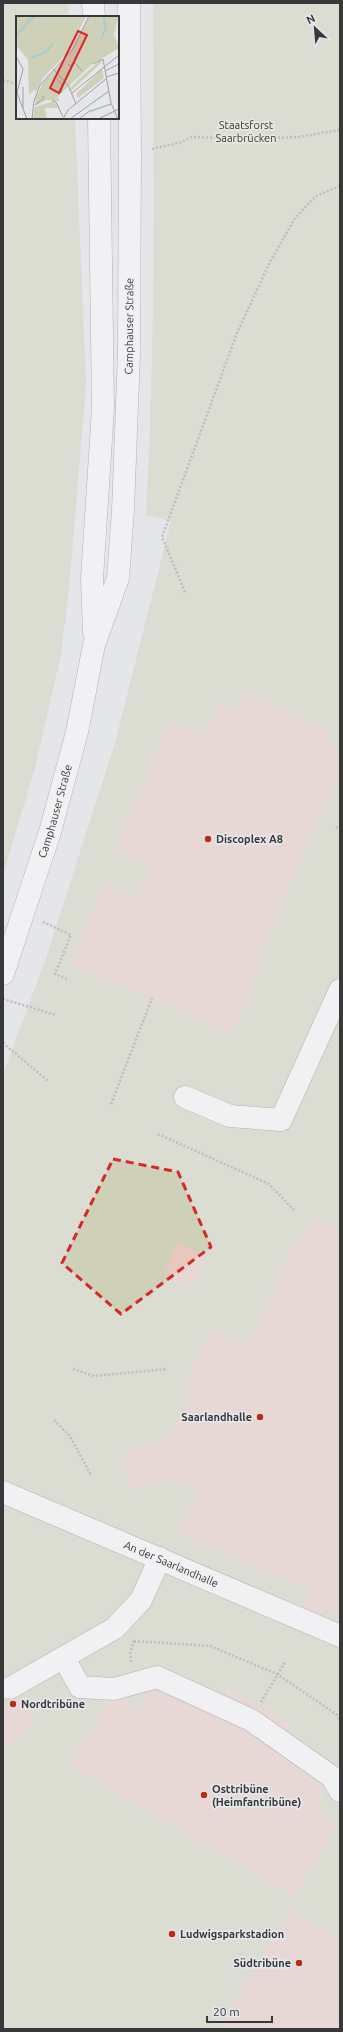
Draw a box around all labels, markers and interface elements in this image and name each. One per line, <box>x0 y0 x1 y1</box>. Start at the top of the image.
north arrow <box>295 8 335 48</box>
text: N <box>304 12 317 26</box>
inset map <box>16 16 119 119</box>
park label: Staatsforst Saarbrücken <box>216 119 276 144</box>
street label: Camphauser Straße <box>122 278 135 375</box>
street label: Camphauser Straße <box>36 763 74 859</box>
place label: Discoplex A8 <box>216 833 283 845</box>
marker: Discoplex A8 <box>203 834 213 844</box>
place label: Saarlandhalle <box>181 1411 252 1423</box>
marker: Saarlandhalle <box>255 1412 265 1422</box>
street label: An der Saarlandhalle <box>122 1538 220 1589</box>
place label: Nordtribüne <box>21 1698 85 1710</box>
marker: Nordtribüne <box>8 1699 18 1709</box>
place label: Osttribüne (Heimfantribüne) <box>212 1783 301 1809</box>
marker: Osttribüne (Heimfantribüne) <box>199 1790 209 1800</box>
place label: Ludwigsparkstadion <box>180 1928 284 1940</box>
marker: Ludwigsparkstadion <box>167 1929 177 1939</box>
place label: Südtribüne <box>234 1957 291 1969</box>
marker: Südtribüne <box>294 1958 304 1968</box>
scale bar <box>207 1998 272 2024</box>
text: 20 m <box>213 2005 240 2018</box>

